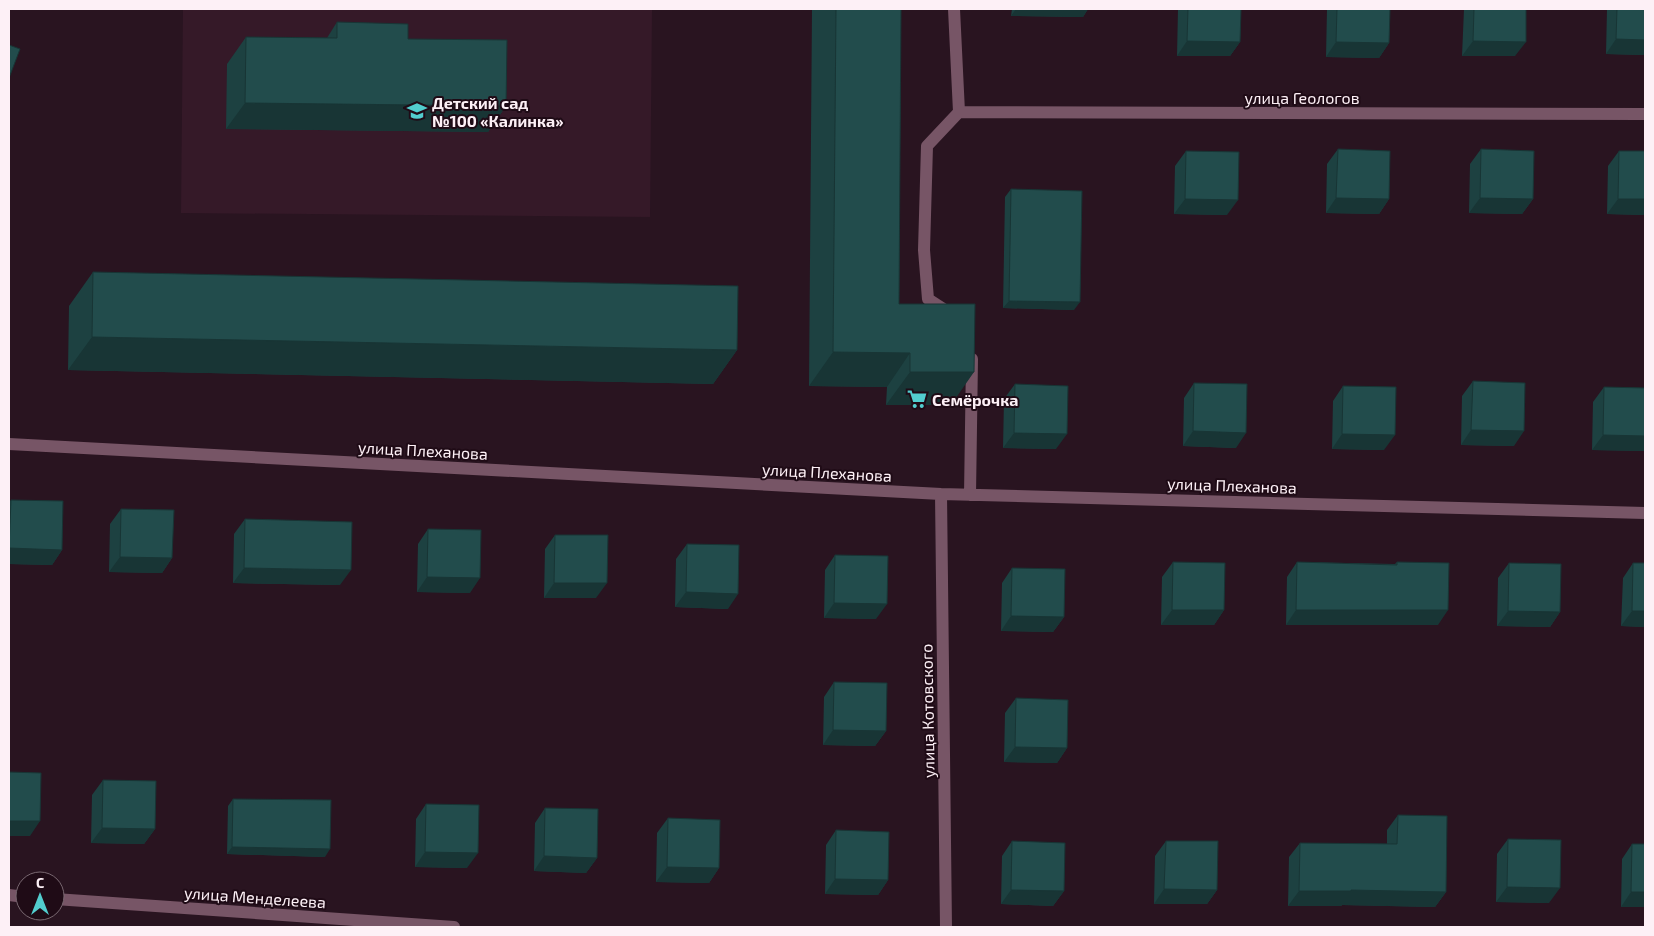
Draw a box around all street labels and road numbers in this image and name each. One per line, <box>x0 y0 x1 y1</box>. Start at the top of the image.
street label: улица Геологов <box>1244 88 1360 108</box>
street label: улица Плеханова <box>358 437 488 464</box>
street label: улица Плеханова <box>762 459 892 486</box>
street label: улица Плеханова <box>1167 473 1297 498</box>
street label: улица Котовского <box>916 644 939 778</box>
street label: улица Менделеева <box>183 883 327 912</box>

